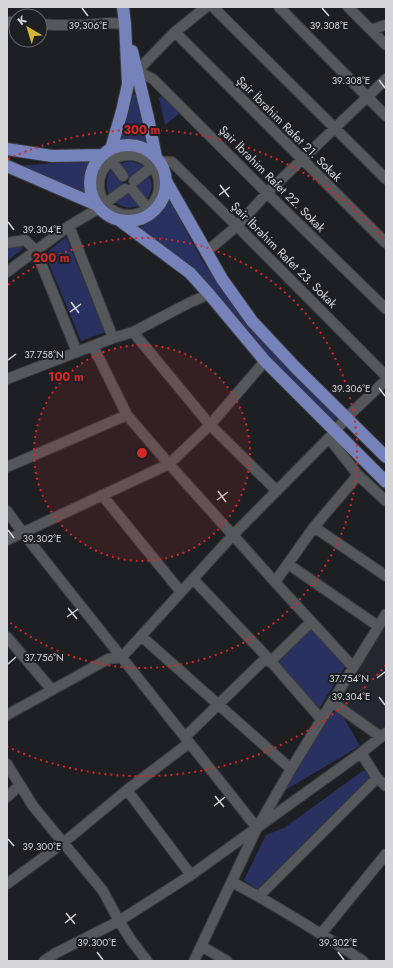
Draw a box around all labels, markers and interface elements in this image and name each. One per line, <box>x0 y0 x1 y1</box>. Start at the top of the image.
north arrow <box>8 8 48 48</box>
text: K <box>14 11 30 29</box>
text: 39.306°E <box>68 18 108 33</box>
text: 39.308°E <box>310 18 348 33</box>
street label: Şair İbrahim Rafet 21. Sokak <box>232 72 346 186</box>
text: 39.308°E <box>332 73 370 88</box>
text: 300 m <box>124 121 161 139</box>
street label: Şair İbrahim Rafet 22. Sokak <box>215 122 330 237</box>
street label: Şair İbrahim Rafet 23. Sokak <box>227 198 342 313</box>
text: 39.304°E <box>22 222 62 237</box>
text: 200 m <box>32 249 70 267</box>
text: 37.758°N <box>24 347 64 362</box>
text: 100 m <box>48 368 84 386</box>
text: 39.306°E <box>331 381 371 396</box>
centre of rings <box>135 446 149 460</box>
text: 39.302°E <box>23 531 61 546</box>
text: 37.756°N <box>24 650 64 665</box>
text: 37.754°N <box>329 671 369 686</box>
text: 39.304°E <box>331 689 371 704</box>
text: 39.300°E <box>22 839 62 854</box>
text: 39.300°E <box>77 935 117 950</box>
text: 39.302°E <box>319 935 357 950</box>

